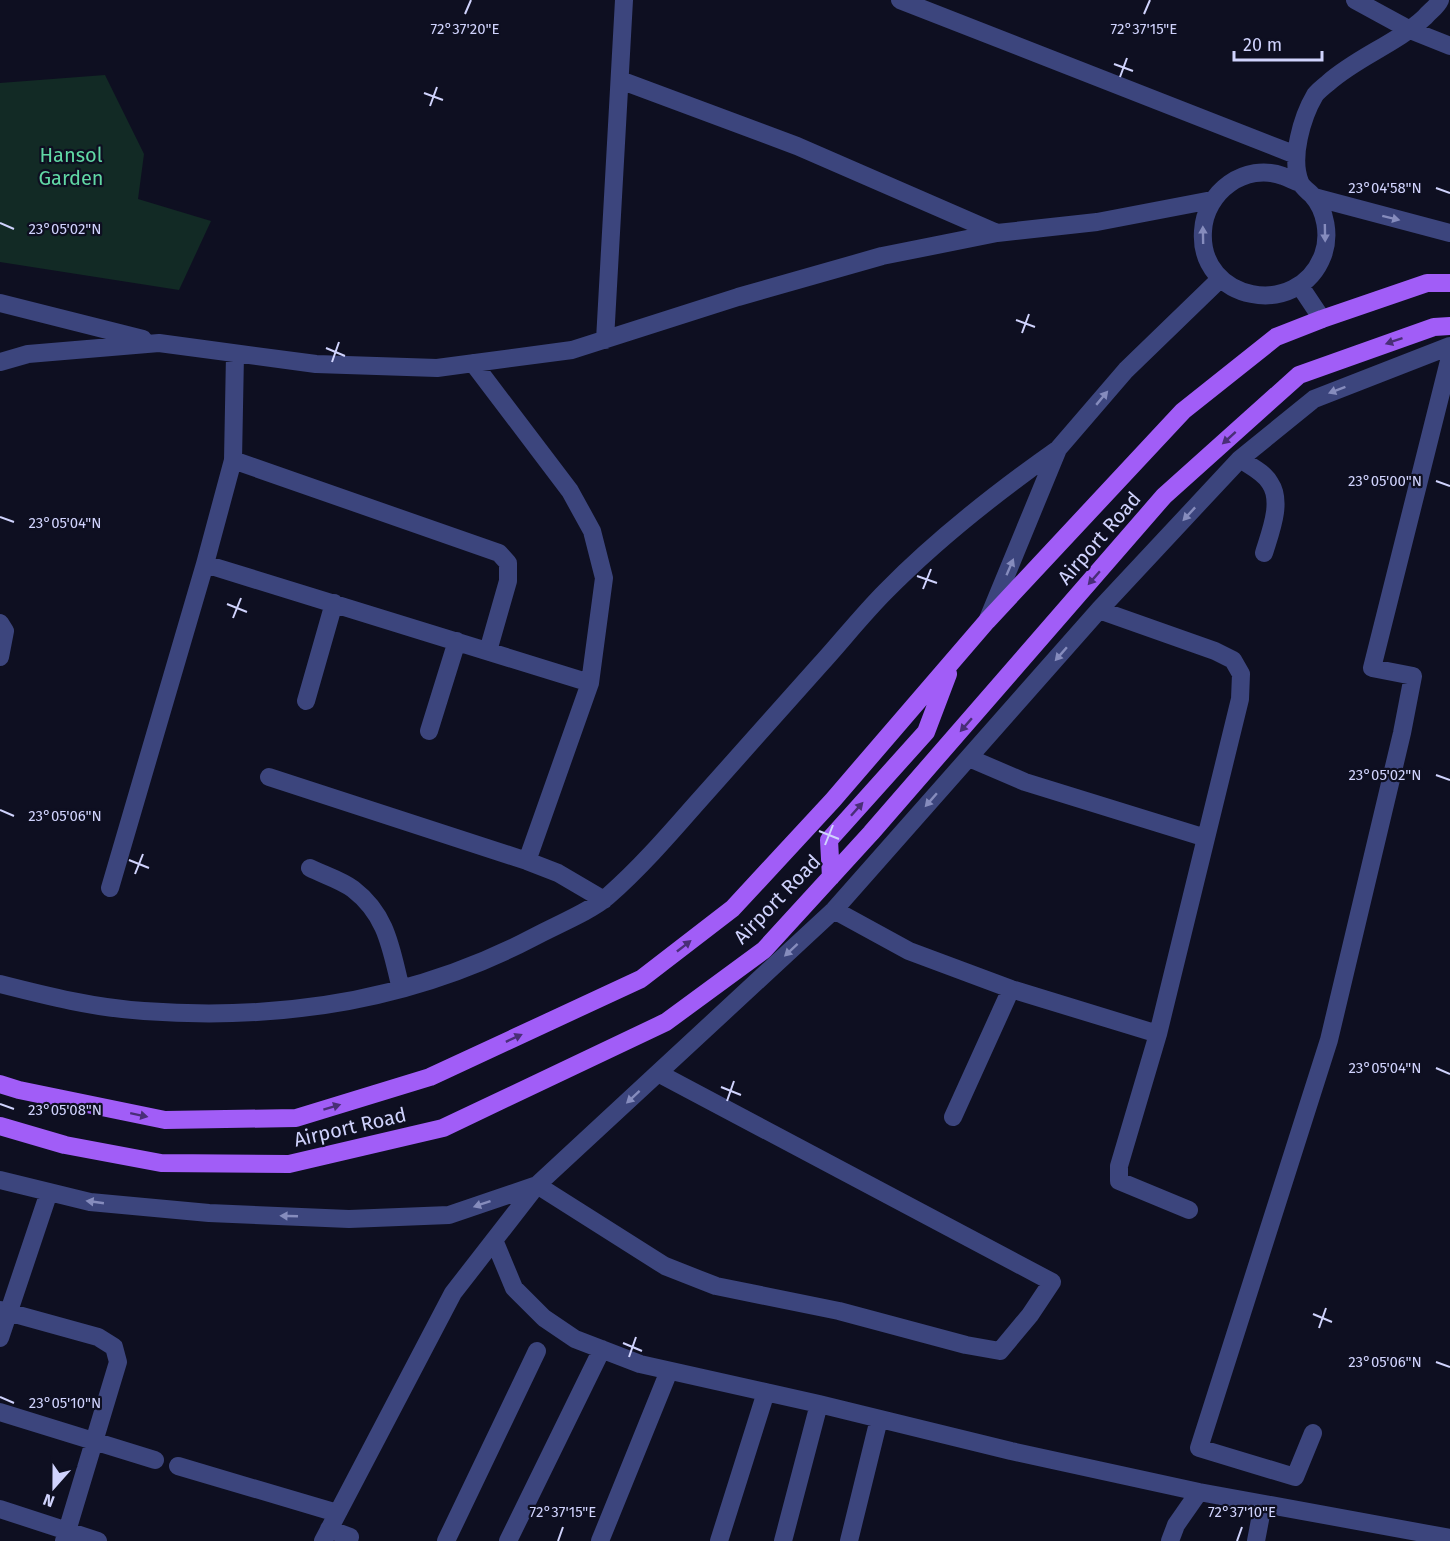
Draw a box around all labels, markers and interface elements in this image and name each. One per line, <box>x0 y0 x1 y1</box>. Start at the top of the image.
text: 72°37'20"E <box>431 20 499 38</box>
text: 72°37'15"E <box>1111 20 1177 38</box>
scale bar <box>1234 24 1322 62</box>
text: 20 m <box>1243 34 1282 56</box>
park label: Hansol Garden <box>38 143 104 190</box>
text: 23°04'58"N <box>1348 179 1422 197</box>
one-way arrow <box>1382 213 1400 223</box>
text: 23°05'02"N <box>28 220 102 238</box>
one-way arrow <box>1320 224 1330 243</box>
one-way arrow <box>1199 225 1208 244</box>
one-way arrow <box>1385 336 1403 346</box>
one-way arrow <box>1328 386 1346 395</box>
one-way arrow <box>1095 391 1108 406</box>
one-way arrow <box>1222 431 1237 444</box>
text: 23°05'00"N <box>1348 472 1422 490</box>
street label: Airport Road <box>1052 487 1146 589</box>
one-way arrow <box>1182 507 1196 521</box>
text: 23°05'04"N <box>28 514 102 532</box>
one-way arrow <box>1006 558 1015 576</box>
one-way arrow <box>1088 570 1101 585</box>
one-way arrow <box>1055 646 1068 661</box>
one-way arrow <box>960 717 973 732</box>
text: 23°05'02"N <box>1348 766 1422 784</box>
one-way arrow <box>925 792 938 807</box>
one-way arrow <box>850 801 864 816</box>
text: 23°05'06"N <box>28 807 102 825</box>
street label: Airport Road <box>729 849 825 949</box>
one-way arrow <box>676 939 692 952</box>
one-way arrow <box>784 943 799 956</box>
one-way arrow <box>505 1034 522 1043</box>
text: 23°05'04"N <box>1348 1059 1422 1077</box>
one-way arrow <box>625 1090 640 1104</box>
text: 23°05'08"N <box>28 1101 102 1119</box>
street label: Airport Road <box>291 1102 409 1152</box>
one-way arrow <box>323 1102 341 1111</box>
one-way arrow <box>130 1110 148 1120</box>
one-way arrow <box>85 1198 104 1207</box>
one-way arrow <box>473 1200 491 1210</box>
one-way arrow <box>279 1212 298 1221</box>
text: 23°05'06"N <box>1348 1353 1422 1371</box>
text: 23°05'10"N <box>29 1394 101 1412</box>
north arrow <box>24 1457 84 1517</box>
text: N <box>40 1490 57 1511</box>
text: 72°37'15"E <box>530 1503 596 1521</box>
text: 72°37'10"E <box>1208 1503 1276 1521</box>

